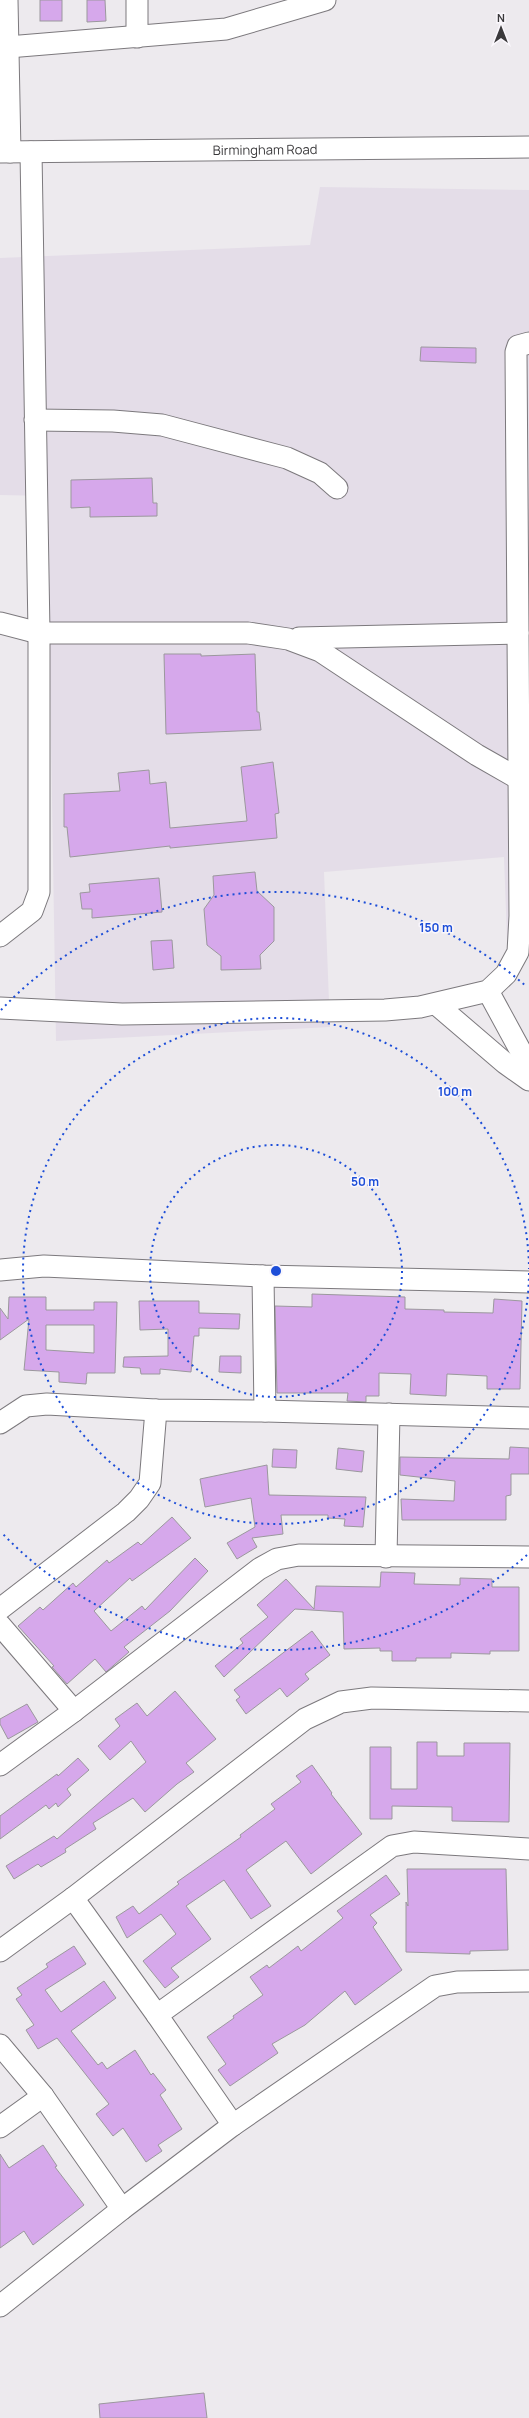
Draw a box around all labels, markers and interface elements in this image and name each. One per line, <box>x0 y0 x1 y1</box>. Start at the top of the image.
north arrow <box>481 8 521 48</box>
text: N <box>497 10 505 25</box>
street label: Birmingham Road <box>213 140 317 159</box>
text: 150 m <box>419 919 453 936</box>
text: 100 m <box>438 1083 472 1100</box>
text: 50 m <box>351 1173 379 1190</box>
centre of rings <box>269 1264 283 1278</box>

